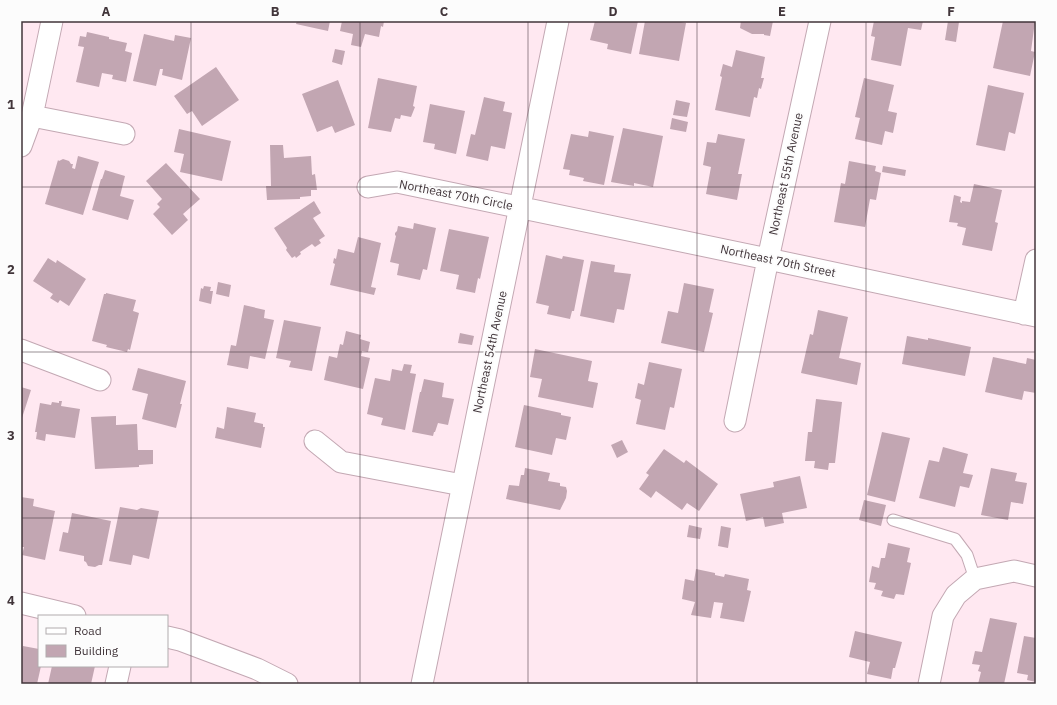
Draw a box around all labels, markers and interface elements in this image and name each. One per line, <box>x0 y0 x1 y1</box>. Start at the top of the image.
text: A <box>102 3 111 20</box>
text: B <box>271 3 280 20</box>
text: C <box>440 3 449 20</box>
text: D <box>608 3 618 20</box>
text: E <box>778 3 786 20</box>
text: F <box>947 3 955 20</box>
text: 1 <box>7 96 15 113</box>
street label: Northeast 55th Avenue <box>765 111 806 237</box>
street label: Northeast 70th Circle <box>398 176 515 213</box>
street label: Northeast 70th Street <box>719 241 837 280</box>
text: 2 <box>7 261 15 278</box>
street label: Northeast 54th Avenue <box>469 289 510 415</box>
text: 3 <box>7 427 15 444</box>
text: 4 <box>7 592 15 609</box>
legend <box>38 615 168 667</box>
text: Road <box>74 623 102 638</box>
text: Building <box>74 643 119 658</box>

